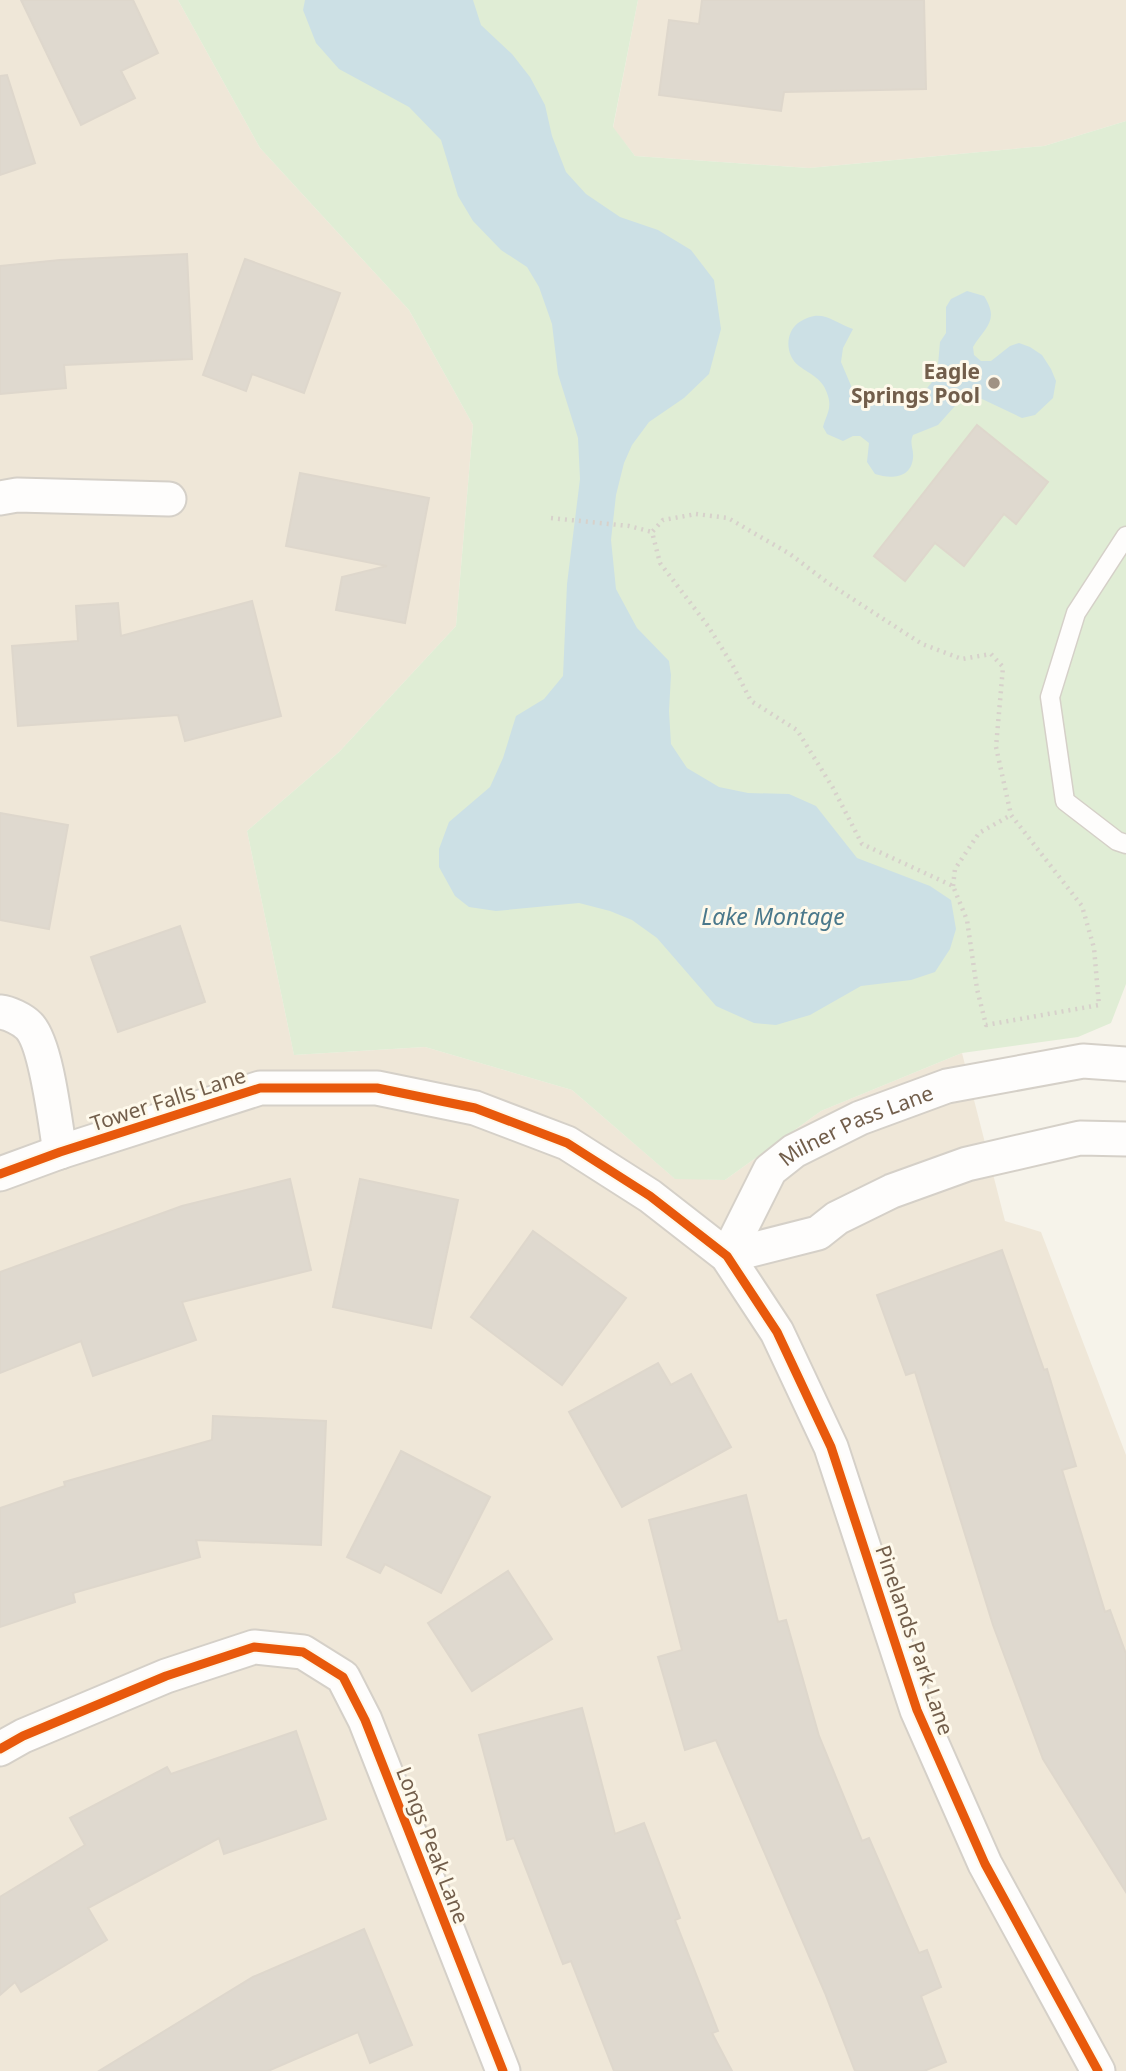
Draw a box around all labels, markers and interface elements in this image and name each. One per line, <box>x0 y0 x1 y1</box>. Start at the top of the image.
place label: Eagle Springs Pool <box>851 357 980 409</box>
marker: Eagle Springs Pool <box>986 375 1002 391</box>
water label: Lake Montage <box>701 900 845 932</box>
street label: Tower Falls Lane <box>87 1061 249 1137</box>
street label: Milner Pass Lane <box>773 1078 937 1172</box>
street label: Pinelands Park Lane <box>869 1541 961 1739</box>
street label: Longs Peak Lane <box>390 1763 476 1927</box>

